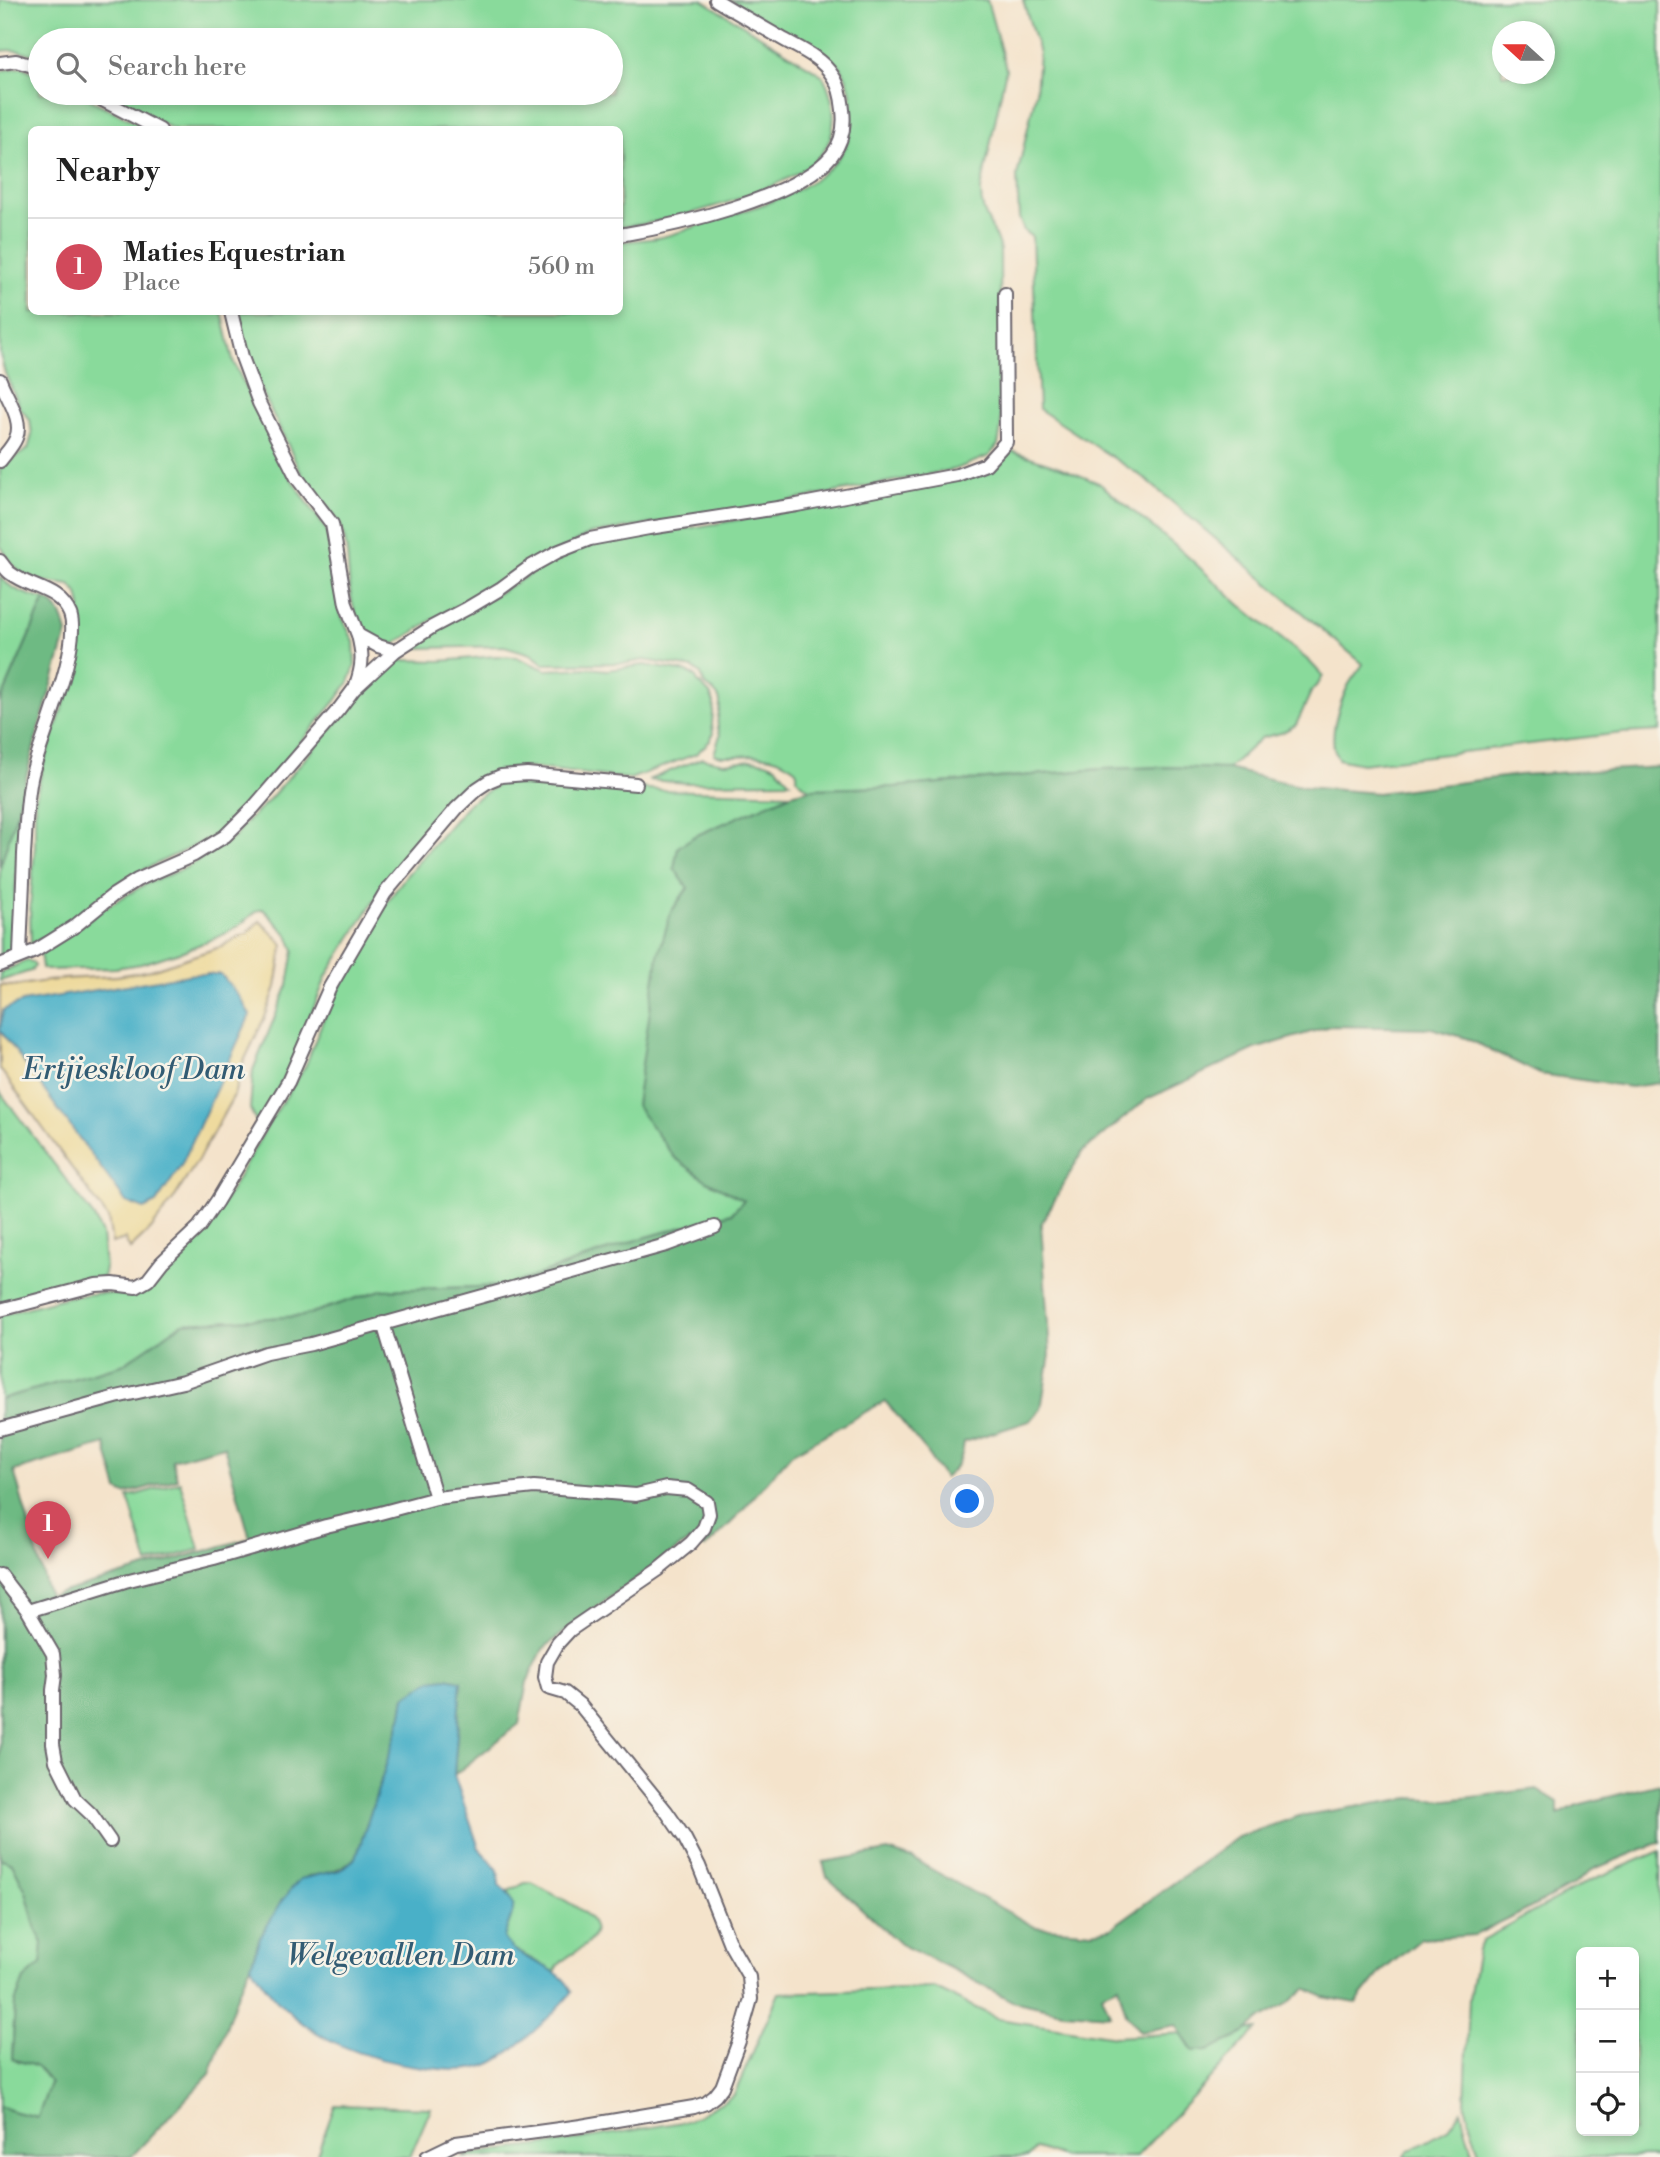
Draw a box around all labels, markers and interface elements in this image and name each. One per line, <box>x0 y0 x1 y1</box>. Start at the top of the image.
north arrow <box>1492 21 1555 84</box>
search box <box>28 28 623 105</box>
icon: search <box>52 48 90 86</box>
text: Search here <box>108 51 247 83</box>
text: Nearby <box>56 153 160 191</box>
text: Maties Equestrian <box>123 237 346 269</box>
text: 1 <box>73 253 85 281</box>
text: 560 m <box>528 253 595 281</box>
text: Place <box>123 269 180 297</box>
water label: Ertjieskloof Dam <box>21 1051 246 1089</box>
your location <box>950 1484 984 1518</box>
pin: 1 <box>25 1501 71 1559</box>
water label: Welgevallen Dam <box>287 1937 516 1975</box>
map controls <box>1576 1947 1639 2136</box>
button: + <box>1576 1947 1639 2010</box>
button: − <box>1576 2010 1639 2073</box>
button: locate <box>1576 2073 1639 2136</box>

